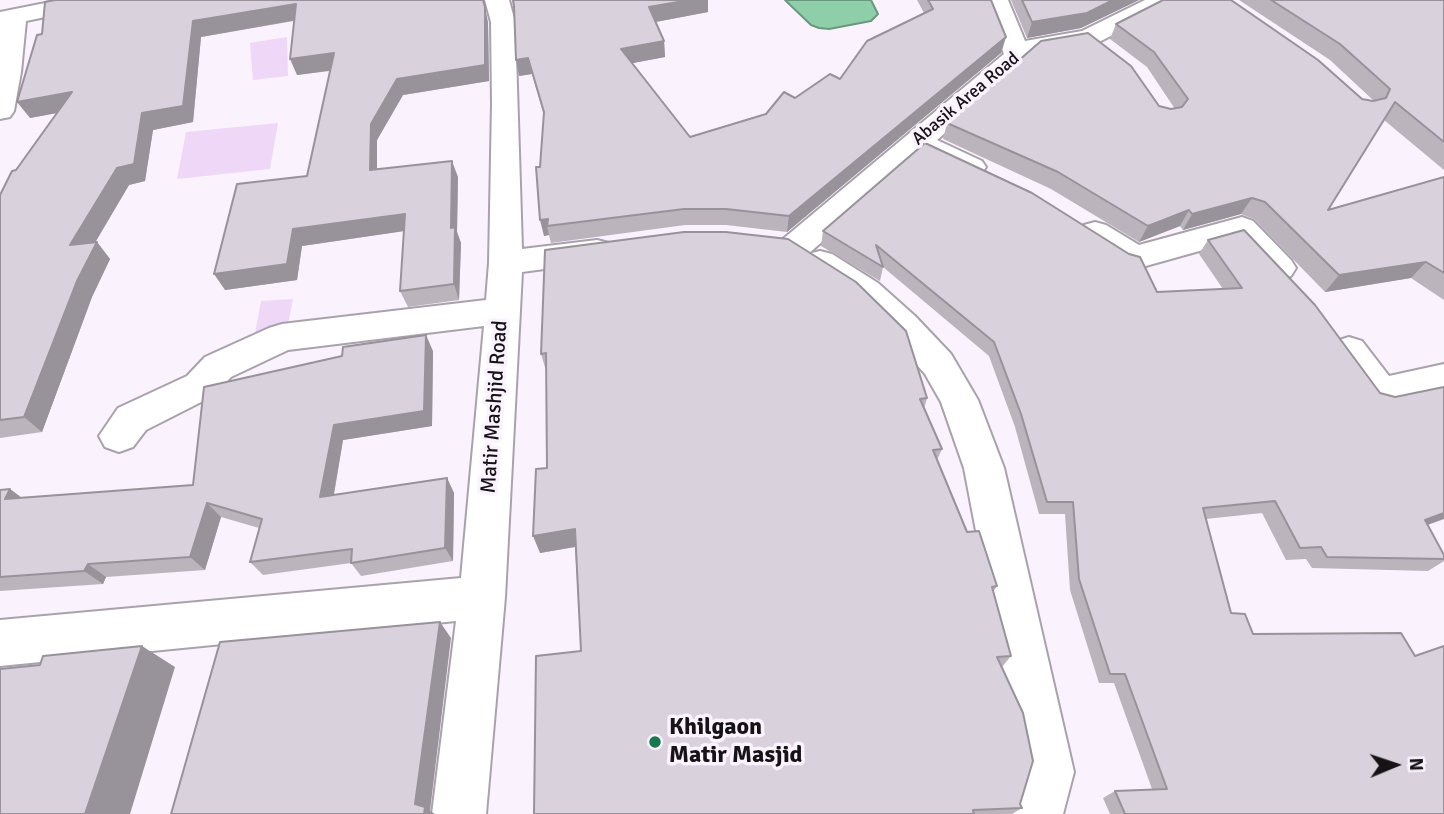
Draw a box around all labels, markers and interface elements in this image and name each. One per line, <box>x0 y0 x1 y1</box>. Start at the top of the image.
street label: Abasik Area Road <box>908 48 1024 150</box>
street label: Matir Mashjid Road <box>476 320 514 494</box>
place label: Khilgaon Matir Masjid <box>669 714 803 770</box>
north arrow <box>1360 730 1430 800</box>
marker: Khilgaon Matir Masjid <box>647 734 663 750</box>
text: N <box>1404 757 1428 771</box>

